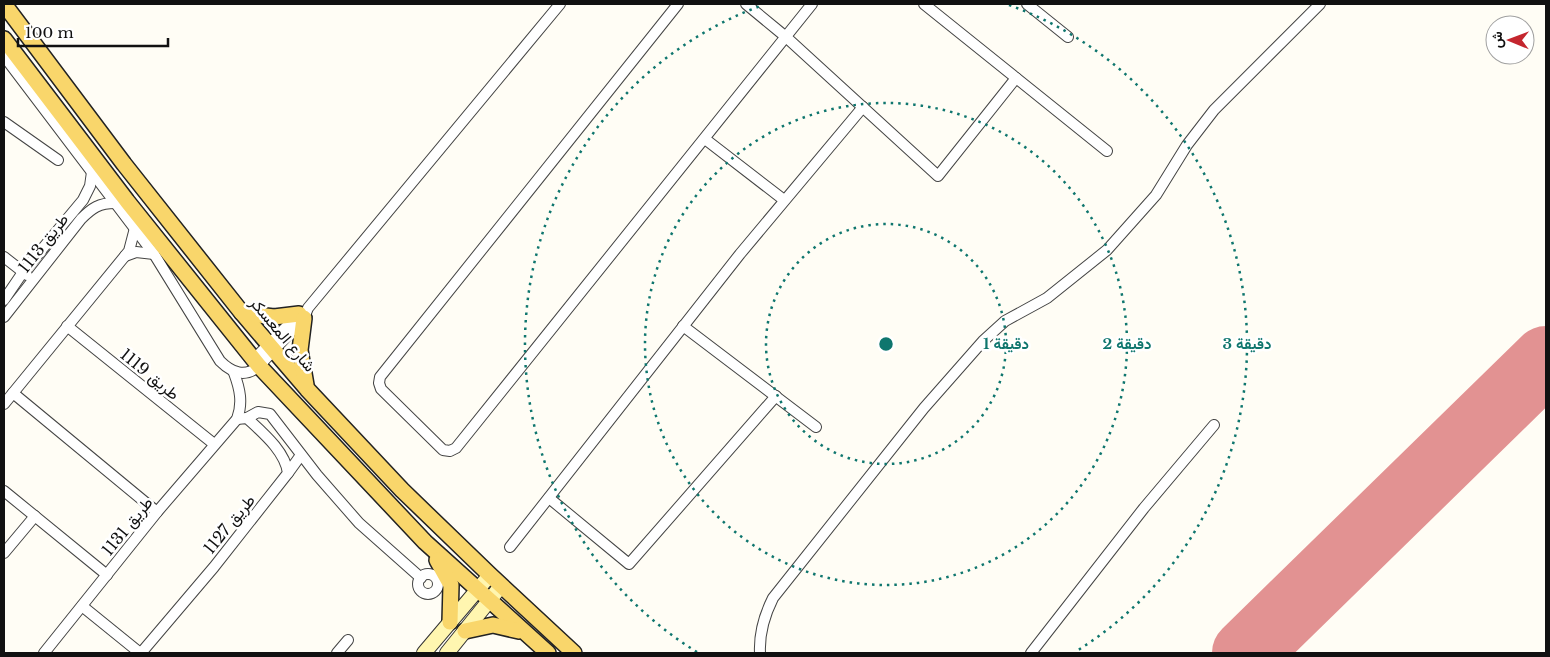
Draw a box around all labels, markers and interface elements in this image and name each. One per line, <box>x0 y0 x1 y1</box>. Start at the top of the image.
scale bar <box>18 15 168 47</box>
north arrow <box>1485 15 1535 65</box>
text: 100 m <box>25 23 74 42</box>
text: ش <box>1488 31 1506 48</box>
street label: طريق 1113 <box>14 209 73 277</box>
street label: شارع المعسكر <box>244 292 320 377</box>
text: 1 دقيقة <box>983 334 1029 353</box>
text: 2 دقيقة <box>1102 334 1152 353</box>
text: 3 دقيقة <box>1223 334 1271 353</box>
centre of rings <box>877 335 895 353</box>
street label: طريق 1119 <box>116 344 184 405</box>
street label: طريق 1127 <box>199 490 260 558</box>
street label: طريق 1131 <box>97 493 158 560</box>

